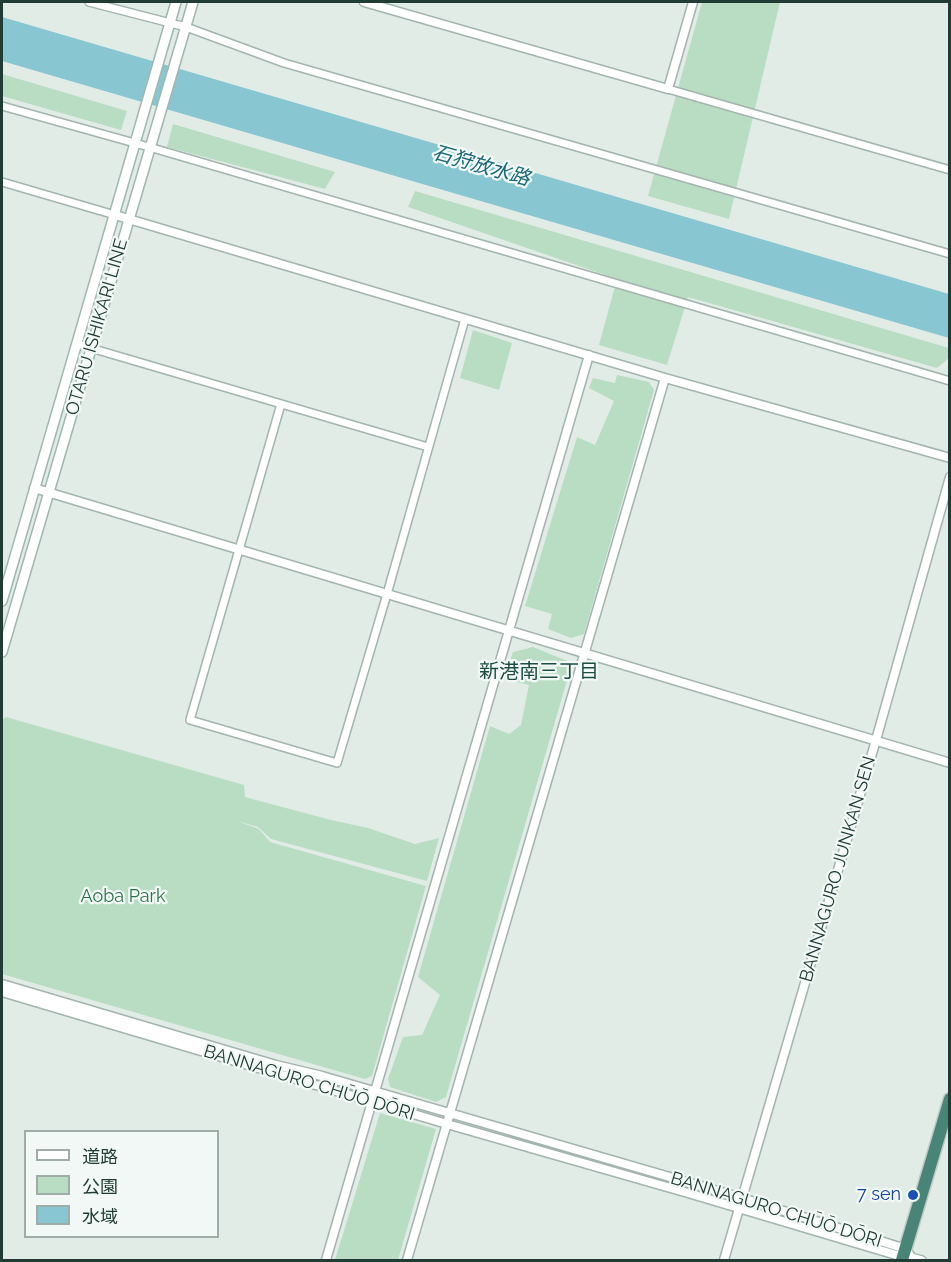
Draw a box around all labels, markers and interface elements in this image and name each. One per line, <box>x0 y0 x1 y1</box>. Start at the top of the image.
water label: 石狩放水路 <box>430 141 532 191</box>
street label: OTARU ISHIKARI LINE <box>61 236 133 418</box>
district label: 新港南三丁目 <box>479 660 599 684</box>
street label: BANNAGURO JUNKAN SEN <box>795 754 881 984</box>
park label: Aoba Park <box>81 886 165 908</box>
street label: BANNAGURO CHŪŌ DŌRI <box>201 1041 417 1125</box>
legend <box>24 1130 219 1238</box>
text: 道路 <box>82 1146 118 1167</box>
street label: BANNAGURO CHŪŌ DŌRI <box>668 1168 884 1252</box>
text: 公園 <box>82 1176 118 1197</box>
place label: 7 sen <box>857 1184 901 1206</box>
marker: 7 sen <box>906 1188 920 1202</box>
text: 水域 <box>82 1206 118 1227</box>

